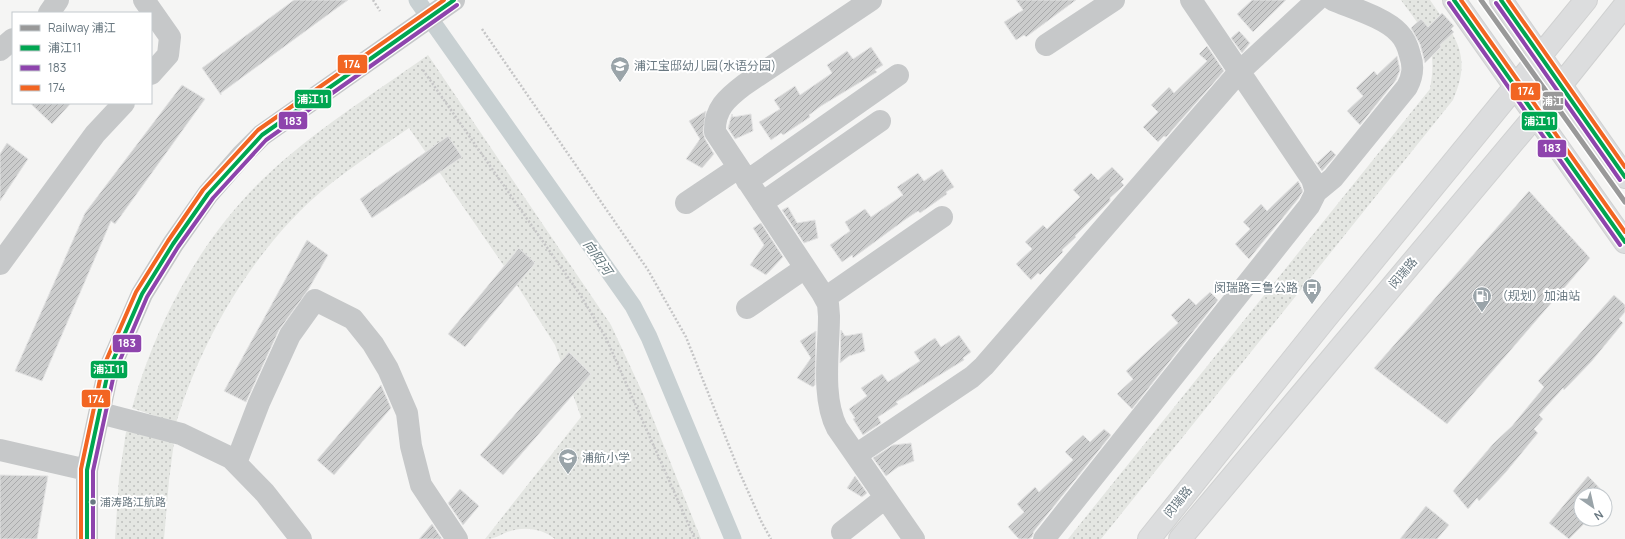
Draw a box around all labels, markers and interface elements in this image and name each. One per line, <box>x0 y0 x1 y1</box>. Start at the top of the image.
legend <box>12 12 152 104</box>
text: Railway 浦江 <box>48 19 116 36</box>
text: 浦江11 <box>48 39 81 56</box>
line badge: 174 <box>337 54 368 74</box>
school or university icon: 浦江宝邸幼儿园(水语分园) <box>609 55 631 83</box>
text: 174 <box>344 56 361 71</box>
place label: 浦江宝邸幼儿园(水语分园) <box>634 57 776 74</box>
text: 183 <box>48 59 66 76</box>
text: 174 <box>48 79 65 96</box>
line badge: 174 <box>1510 82 1541 101</box>
text: 174 <box>1518 83 1535 98</box>
line badge: 浦江11 <box>294 89 332 109</box>
text: 浦江11 <box>297 91 329 106</box>
line badge: 浦江 <box>1542 91 1564 111</box>
text: 浦江 <box>1542 93 1564 108</box>
line badge: 183 <box>278 111 308 130</box>
line badge: 浦江11 <box>1521 111 1558 131</box>
text: 183 <box>284 113 302 128</box>
text: 浦江11 <box>1524 113 1556 128</box>
line badge: 183 <box>1537 139 1567 158</box>
text: 183 <box>1543 140 1561 155</box>
water label: 向阳河 <box>579 236 618 281</box>
street label: 闵瑞路 <box>1385 253 1421 292</box>
bus stop icon: 闵瑞路三鲁公路 <box>1301 277 1323 305</box>
place label: 闵瑞路三鲁公路 <box>1214 279 1298 296</box>
fuel station icon: （规划）加油站 <box>1471 285 1493 313</box>
place label: （规划）加油站 <box>1496 287 1580 304</box>
line badge: 183 <box>112 334 142 353</box>
text: 183 <box>118 335 136 350</box>
line badge: 浦江11 <box>90 360 128 379</box>
text: 浦江11 <box>93 361 125 376</box>
line badge: 174 <box>81 389 111 408</box>
text: 174 <box>88 391 105 406</box>
school or university icon: 浦航小学 <box>557 447 579 475</box>
place label: 浦航小学 <box>582 449 630 466</box>
street label: 闵瑞路 <box>1160 482 1196 521</box>
north arrow <box>1573 487 1613 527</box>
place label: 浦涛路江航路 <box>100 494 166 509</box>
marker: 浦涛路江航路 <box>88 497 98 507</box>
text: N <box>1591 507 1606 524</box>

